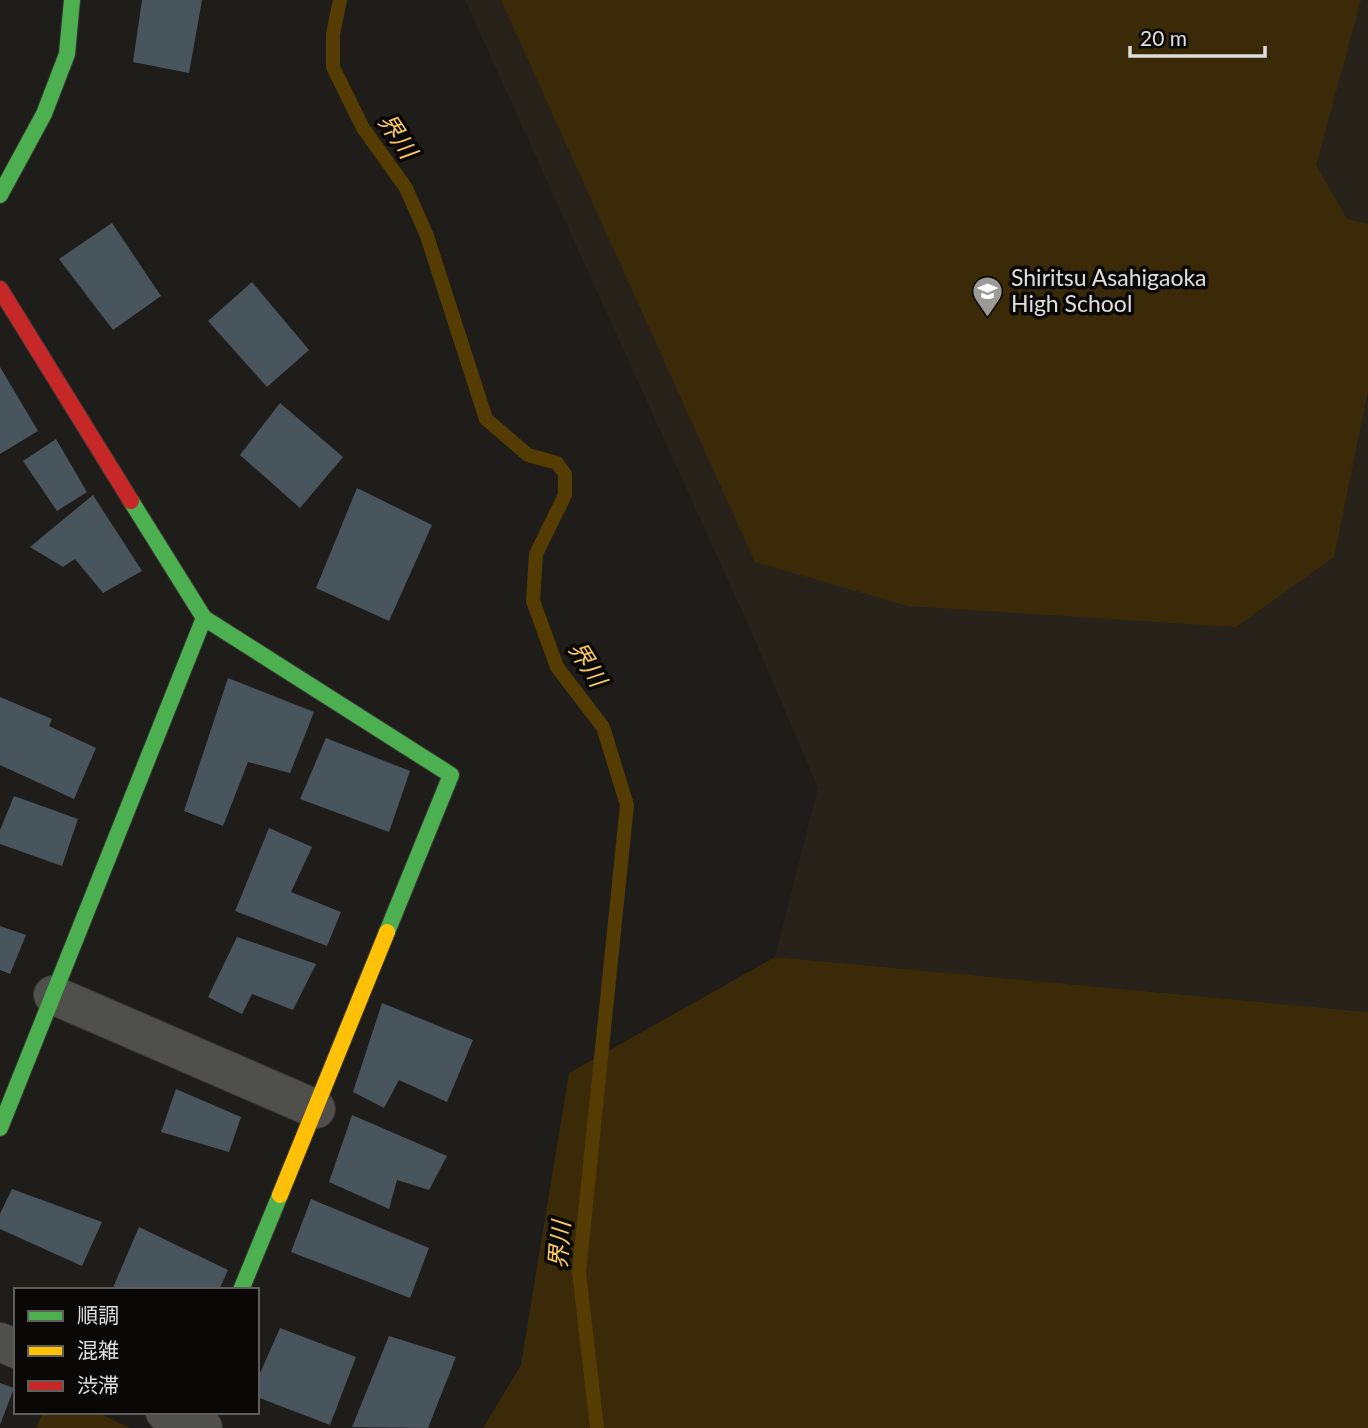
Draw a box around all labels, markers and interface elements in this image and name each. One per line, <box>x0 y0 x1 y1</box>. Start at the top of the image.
scale bar <box>1130 14 1265 58</box>
text: 20 m <box>1140 25 1187 50</box>
water label: 界川 <box>373 107 425 166</box>
place label: Shiritsu Asahigaoka High School <box>1011 263 1207 317</box>
school or university icon: Shiritsu Asahigaoka High School <box>971 274 1005 318</box>
water label: 界川 <box>563 635 615 694</box>
water label: 界川 <box>542 1217 575 1270</box>
legend <box>14 1288 259 1414</box>
text: 順調 <box>77 1302 119 1327</box>
text: 混雑 <box>77 1337 119 1362</box>
text: 渋滞 <box>77 1372 119 1397</box>

